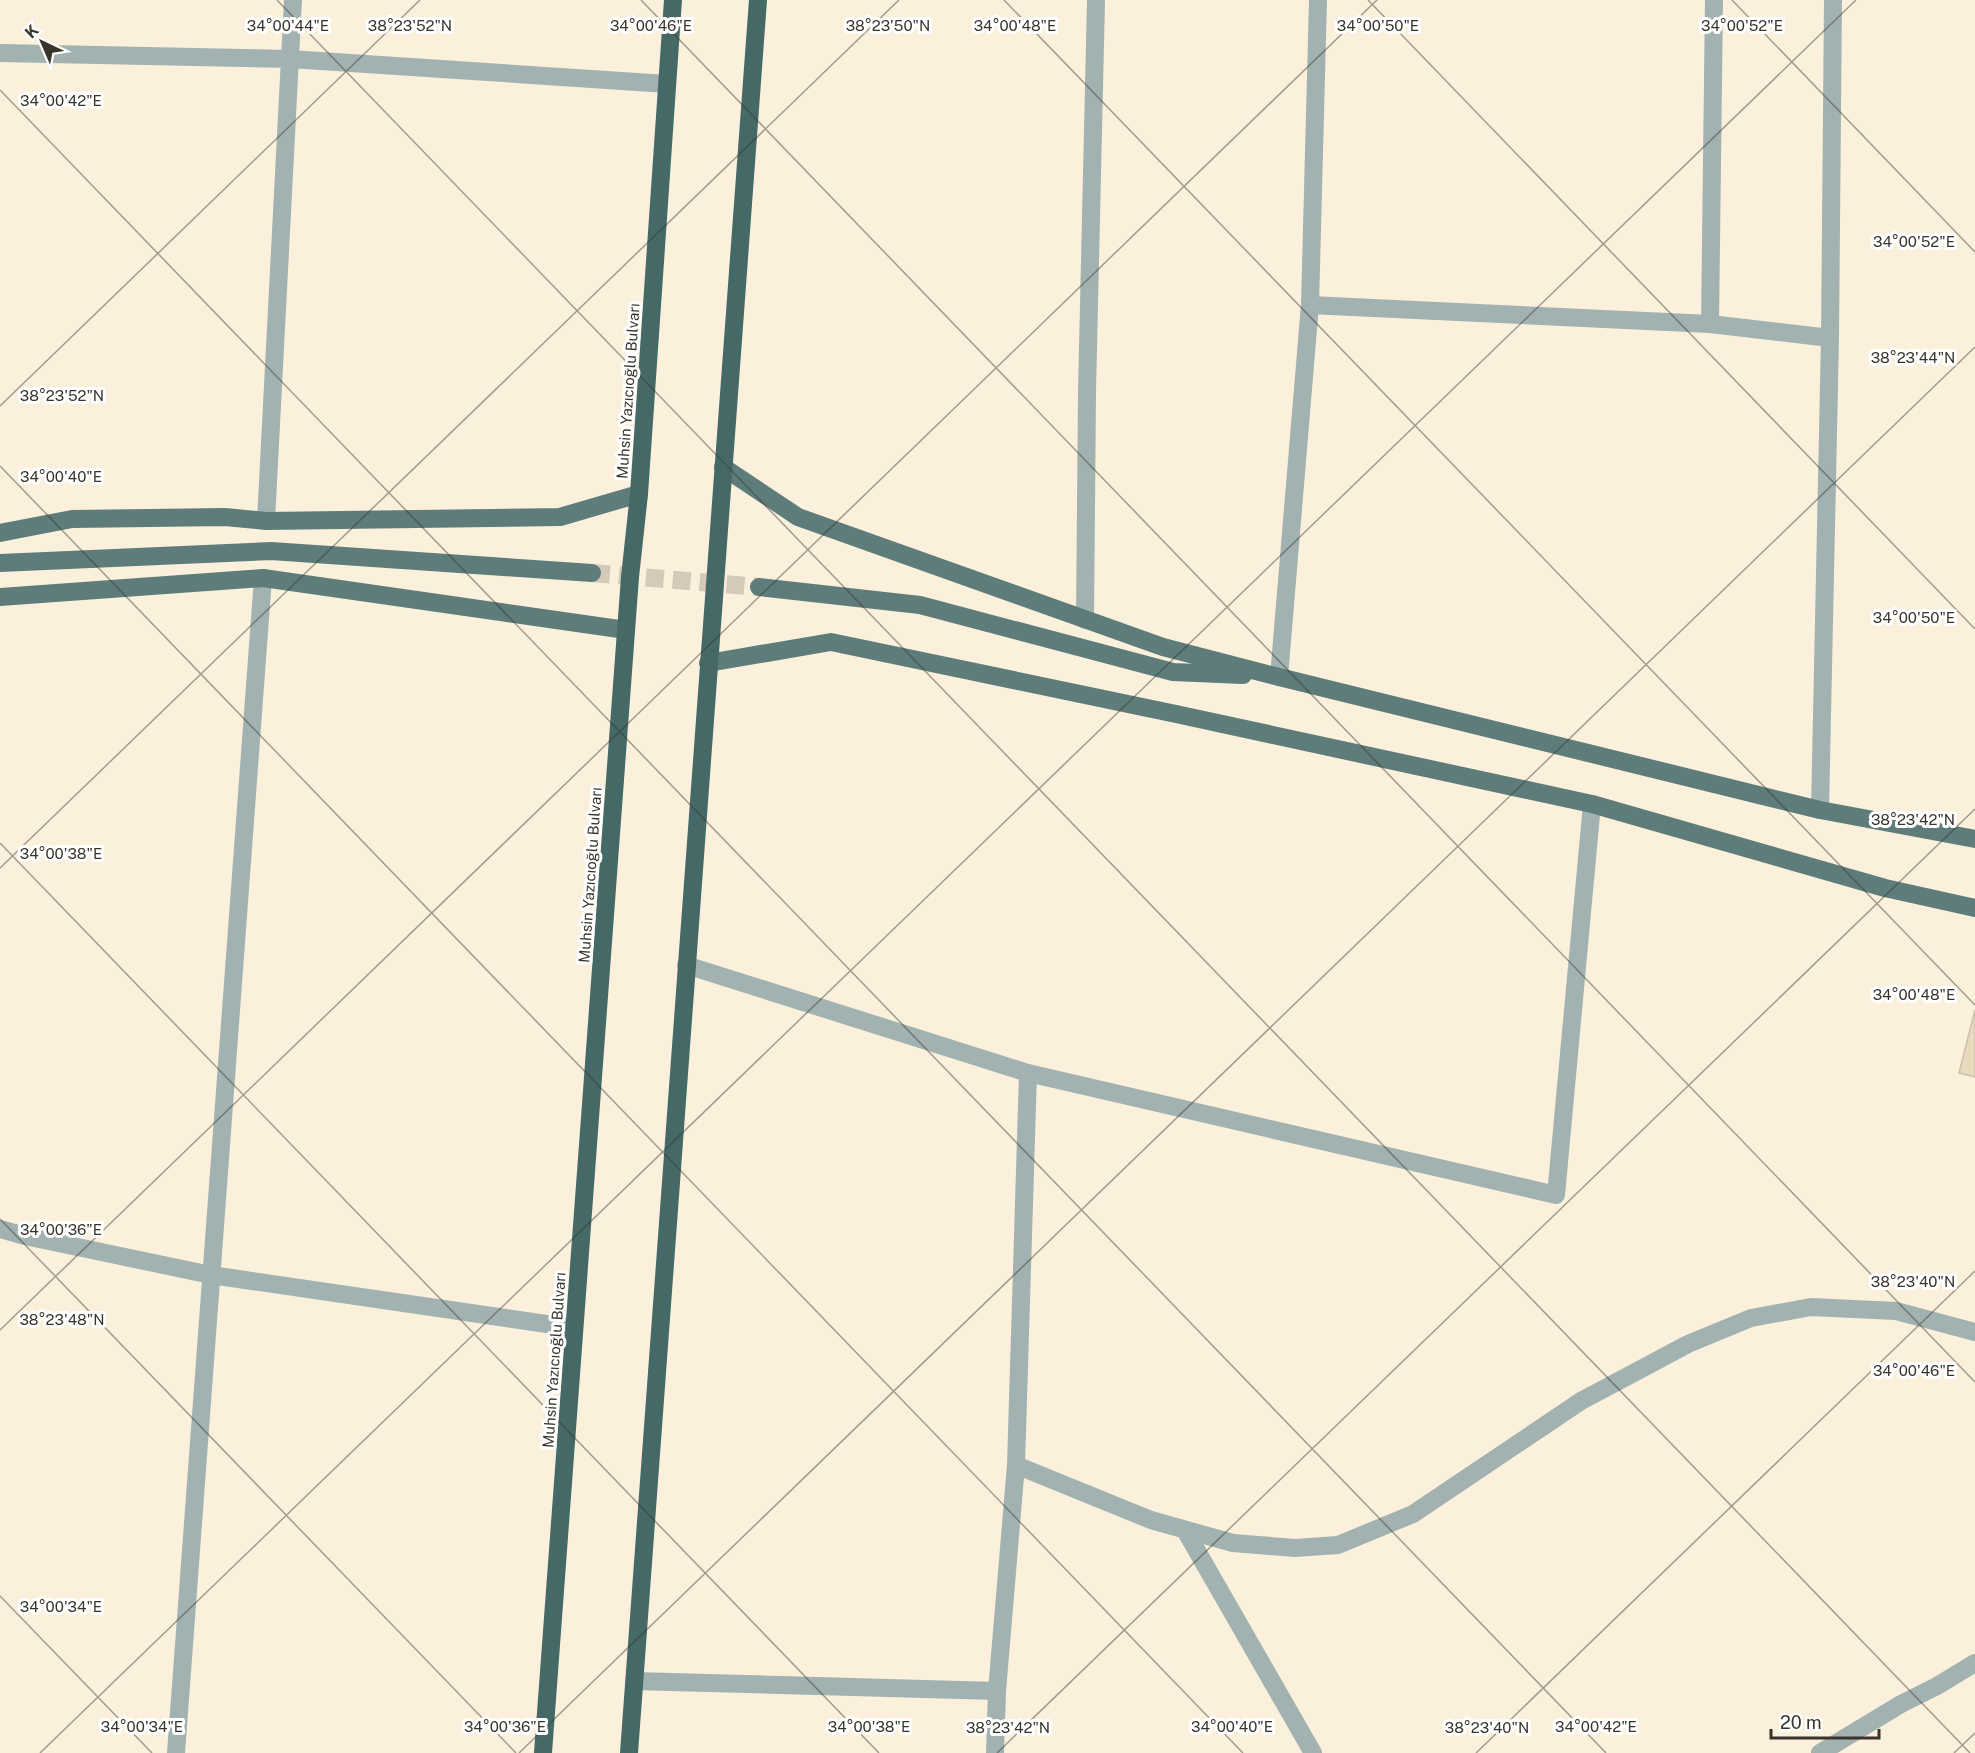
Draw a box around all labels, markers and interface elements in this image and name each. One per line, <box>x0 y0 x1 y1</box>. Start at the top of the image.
north arrow <box>12 12 72 72</box>
text: 34°00'44"E <box>247 17 329 34</box>
text: 38°23'52"N <box>368 17 452 34</box>
text: 34°00'46"E <box>610 17 692 34</box>
text: 38°23'50"N <box>846 17 930 34</box>
text: 34°00'48"E <box>974 17 1056 34</box>
text: 34°00'50"E <box>1337 17 1419 34</box>
text: 34°00'52"E <box>1701 17 1783 34</box>
text: K <box>21 20 43 42</box>
text: 34°00'42"E <box>20 92 102 109</box>
text: 34°00'52"E <box>1873 233 1955 250</box>
street label: Muhsin Yazıcıoğlu Bulvarı <box>613 303 643 479</box>
text: 38°23'44"N <box>1871 349 1955 366</box>
text: 38°23'52"N <box>20 387 104 404</box>
text: 34°00'40"E <box>20 468 102 485</box>
text: 34°00'50"E <box>1873 609 1955 626</box>
street label: Muhsin Yazıcıoğlu Bulvarı <box>575 787 605 963</box>
text: 38°23'42"N <box>1871 811 1955 828</box>
text: 34°00'38"E <box>20 845 102 862</box>
text: 34°00'48"E <box>1873 986 1955 1003</box>
text: 34°00'36"E <box>20 1221 102 1238</box>
street label: Muhsin Yazıcıoğlu Bulvarı <box>539 1272 569 1448</box>
text: 38°23'40"N <box>1871 1273 1955 1290</box>
text: 38°23'48"N <box>20 1311 104 1328</box>
text: 34°00'46"E <box>1873 1362 1955 1379</box>
text: 34°00'34"E <box>20 1598 102 1615</box>
scale bar <box>1771 1702 1879 1740</box>
text: 20 m <box>1780 1712 1822 1733</box>
text: 34°00'34"E <box>101 1718 183 1735</box>
text: 34°00'36"E <box>464 1718 546 1735</box>
text: 34°00'38"E <box>828 1718 910 1735</box>
text: 34°00'40"E <box>1191 1718 1273 1735</box>
text: 34°00'42"E <box>1555 1718 1637 1735</box>
text: 38°23'42"N <box>966 1719 1050 1736</box>
text: 38°23'40"N <box>1445 1719 1529 1736</box>

